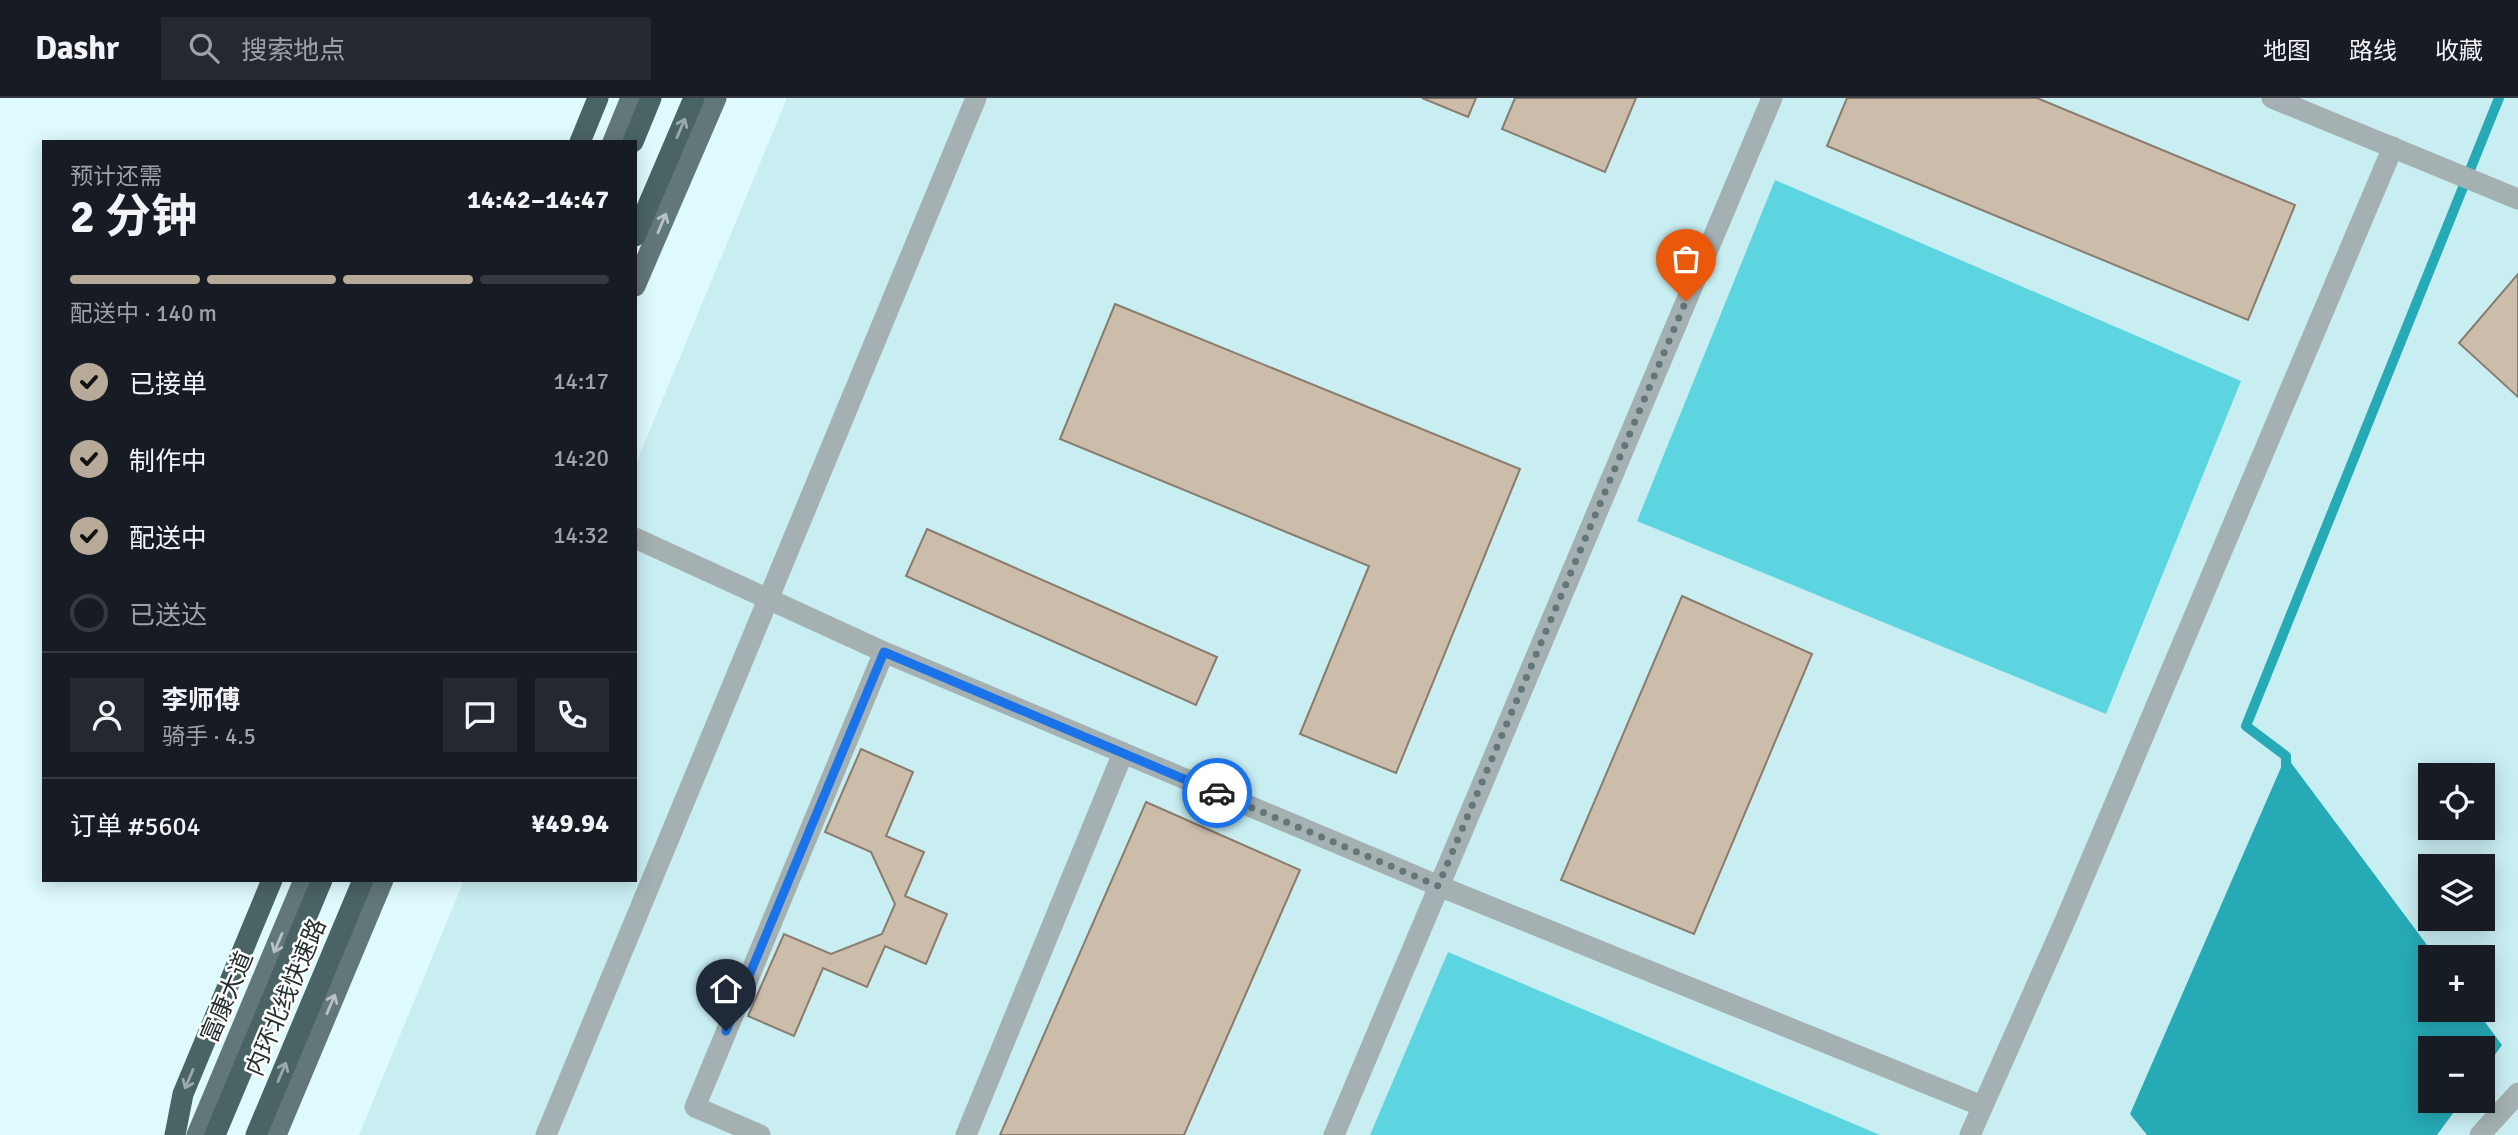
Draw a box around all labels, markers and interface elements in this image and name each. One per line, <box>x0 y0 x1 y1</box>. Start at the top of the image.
search box <box>161 17 651 80</box>
text: Dashr <box>35 28 119 69</box>
icon: search <box>185 29 223 67</box>
text: 搜索地点 <box>241 35 345 67</box>
text: 地图 <box>2263 36 2311 66</box>
text: 路线 <box>2349 36 2397 66</box>
text: 收藏 <box>2435 36 2483 66</box>
one-way arrow <box>675 118 688 140</box>
text: 预计还需 <box>70 162 162 191</box>
text: 14:42–14:47 <box>467 184 609 216</box>
text: 2 分钟 <box>70 189 197 245</box>
one-way arrow <box>656 213 669 234</box>
pin <box>1656 229 1716 301</box>
icon: bag <box>1667 240 1705 278</box>
text: 配送中 · 140 m <box>70 299 217 328</box>
icon: check <box>70 363 108 401</box>
text: 14:17 <box>553 367 609 396</box>
text: 已接单 <box>129 369 207 401</box>
icon: check <box>70 440 108 478</box>
text: 14:20 <box>553 444 609 473</box>
text: 制作中 <box>129 446 207 478</box>
icon: check <box>70 517 108 555</box>
text: 14:32 <box>553 521 609 550</box>
text: 配送中 <box>129 523 207 555</box>
text: 已送达 <box>129 600 207 632</box>
button: person <box>70 678 144 752</box>
button: chat <box>443 678 517 752</box>
button: phone <box>535 678 609 752</box>
text: 李师傅 <box>162 685 240 717</box>
text: 骑手 · 4.5 <box>162 722 256 751</box>
courier <box>1182 758 1252 828</box>
map controls <box>2418 763 2495 1113</box>
button: locate <box>2418 763 2495 840</box>
icon: car <box>1198 774 1236 812</box>
text: ¥49.94 <box>531 808 609 840</box>
text: 订单 #5604 <box>70 811 201 843</box>
button: layers <box>2418 854 2495 931</box>
street label: 内环北线快速路 <box>239 914 333 1080</box>
one-way arrow <box>270 932 283 954</box>
button: + <box>2418 945 2495 1022</box>
street label: 富康大道 <box>194 947 260 1047</box>
pin <box>696 959 756 1031</box>
icon: home <box>707 970 745 1008</box>
one-way arrow <box>325 994 338 1016</box>
button: − <box>2418 1036 2495 1113</box>
one-way arrow <box>277 1062 290 1083</box>
one-way arrow <box>182 1068 195 1089</box>

